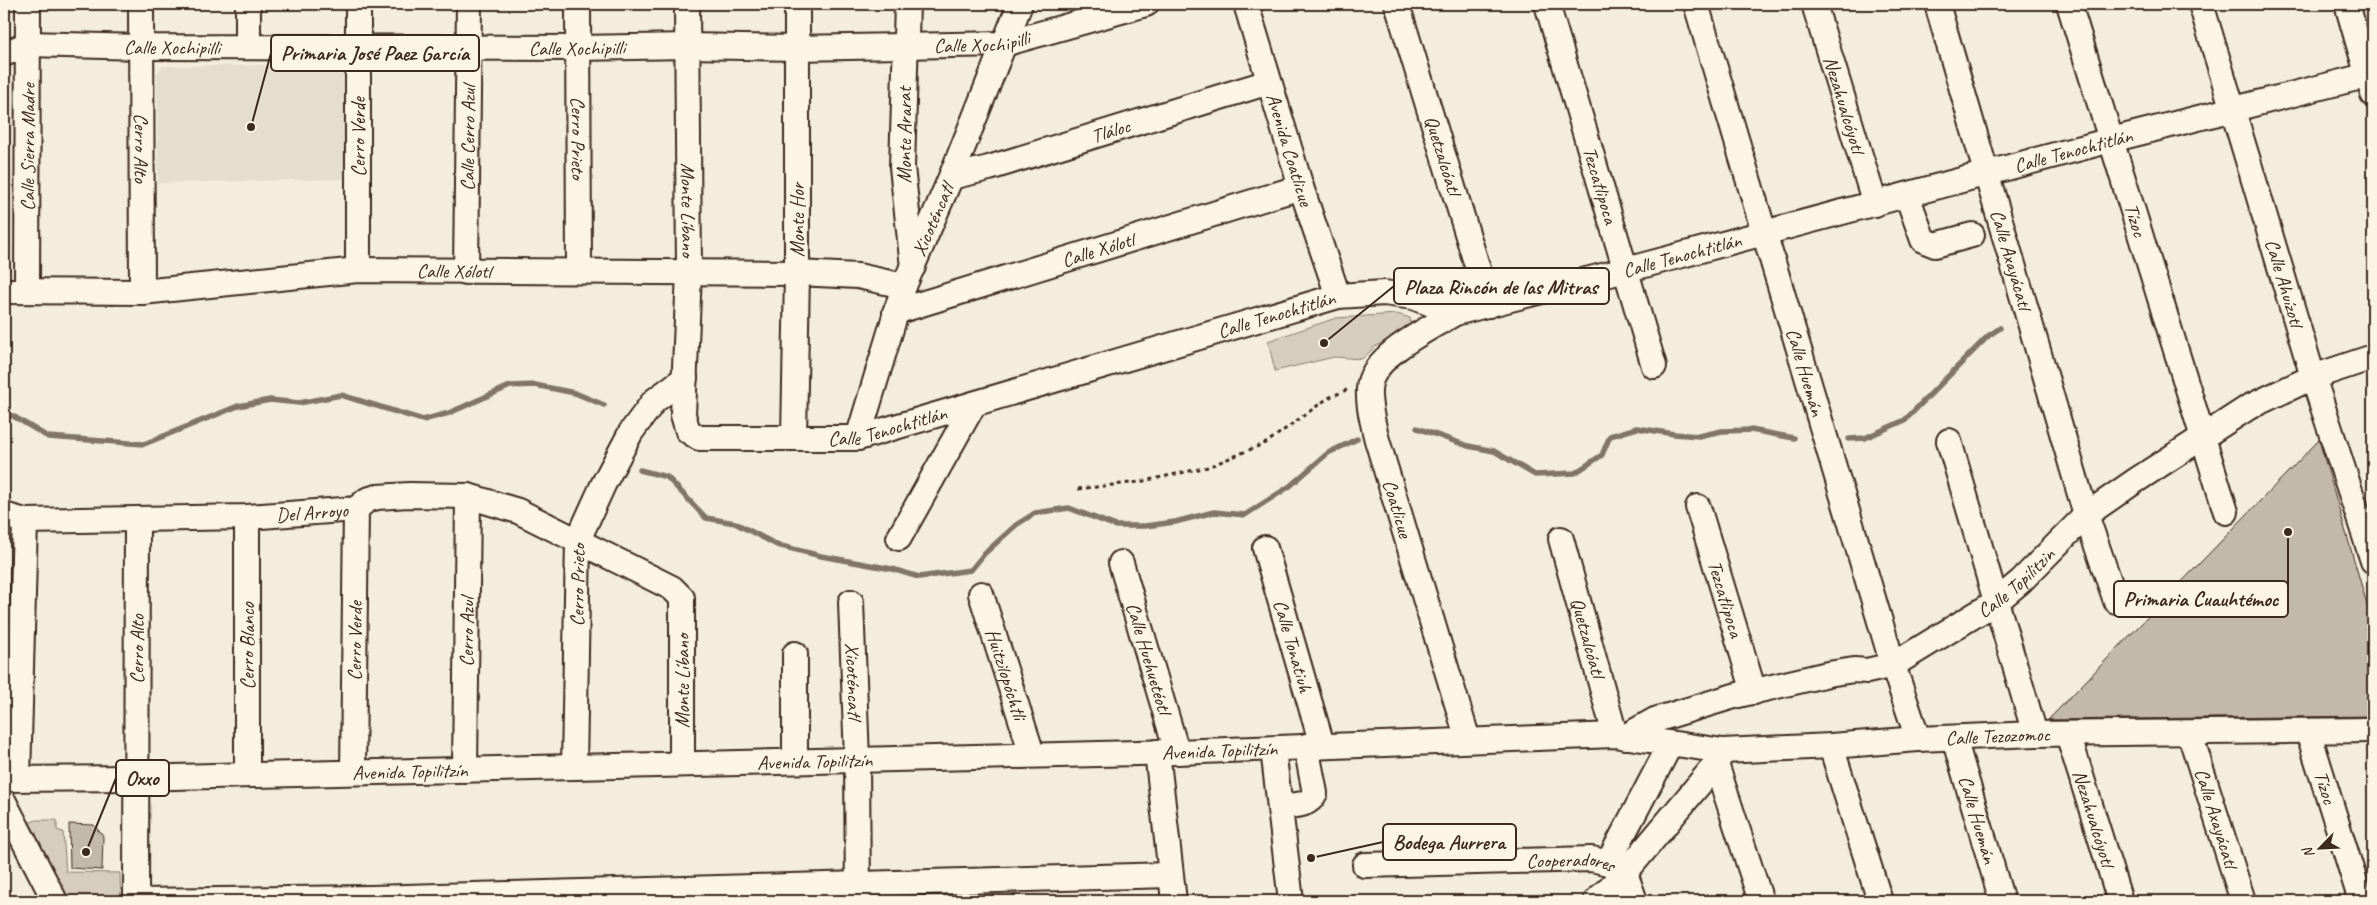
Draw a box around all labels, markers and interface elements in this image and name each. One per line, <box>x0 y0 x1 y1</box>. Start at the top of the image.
street label: Calle Xochipilli <box>934 24 1035 58</box>
street label: Calle Xochipilli <box>124 34 222 60</box>
callout: Primaria José Paez García <box>271 35 479 71</box>
street label: Calle Xochipilli <box>529 35 628 61</box>
text: Primaria José Paez García <box>281 40 471 66</box>
street label: Nezahualcóyotl <box>1818 53 1872 159</box>
street label: Calle Cerro Azul <box>454 81 481 191</box>
street label: Calle Sierra Madre <box>15 82 40 211</box>
street label: Monte Ararat <box>892 84 917 183</box>
street label: Avenida Coatlicue <box>1261 90 1319 211</box>
street label: Cerro Verde <box>346 96 371 177</box>
street label: Cerro Prieto <box>566 97 591 181</box>
street label: Cerro Alto <box>129 113 154 184</box>
street label: Tláloc <box>1088 113 1134 148</box>
street label: Quetzalcóatl <box>1419 113 1468 201</box>
street label: Calle Tenochtitlán <box>2011 122 2136 178</box>
street label: Tezcatlipoca <box>1577 144 1624 229</box>
street label: Monte Líbano <box>676 163 701 259</box>
street label: Xicoténcatl <box>906 176 961 260</box>
street label: Monte Hor <box>785 181 810 257</box>
street label: Tízoc <box>2119 200 2153 240</box>
street label: Calle Axayácatl <box>1985 206 2039 316</box>
street label: Calle Xólotl <box>1058 226 1140 273</box>
street label: Calle Tenochtitlán <box>1620 227 1745 283</box>
street label: Calle Ahuízotl <box>2260 236 2311 333</box>
street label: Calle Xólotl <box>417 258 495 283</box>
callout: Plaza Rincón de las Mitras <box>1394 268 1609 304</box>
text: Plaza Rincón de las Mitras <box>1404 274 1600 300</box>
street label: Calle Tenochtitlán <box>1214 285 1339 344</box>
street label: Calle Huemán <box>1781 325 1831 420</box>
street label: Calle Tenochtitlán <box>828 400 951 451</box>
street label: Coatlicue <box>1377 476 1419 542</box>
street label: Del Arroyo <box>275 497 350 527</box>
street label: Calle Topilitzin <box>1973 541 2060 623</box>
street label: Cerro Prieto <box>564 542 590 627</box>
street label: Tezcatlipoca <box>1702 557 1750 642</box>
callout: Primaria Cuauhtémoc <box>2114 581 2288 617</box>
text: Primaria Cuauhtémoc <box>2124 586 2280 612</box>
street label: Cerro Azul <box>454 594 479 667</box>
street label: Quetzalcóatl <box>1565 595 1612 683</box>
street label: Calle Tonatiuh <box>1268 597 1319 696</box>
street label: Calle Huehuetéotl <box>1121 599 1178 720</box>
street label: Cerro Verde <box>342 600 367 681</box>
street label: Cerro Blanco <box>235 601 260 690</box>
street label: Cerro Alto <box>124 613 149 684</box>
street label: Huitzilopóchtli <box>980 625 1033 725</box>
street label: Monte Líbano <box>670 632 695 728</box>
street label: Xicoténcatl <box>840 642 868 723</box>
street label: Calle Tezozomoc <box>1945 721 2051 750</box>
street label: Avenida Topilitzín <box>1162 736 1279 765</box>
street label: Avenida Topilitzín <box>757 747 874 775</box>
street label: Avenida Topilitzín <box>352 757 469 785</box>
callout: Oxxo <box>116 760 169 796</box>
text: Oxxo <box>125 765 160 791</box>
street label: Calle Axayácatl <box>2189 765 2245 874</box>
street label: Nezahualcóyotl <box>2067 767 2122 873</box>
street label: Tízoc <box>2309 768 2343 808</box>
street label: Calle Huemán <box>1953 773 2003 867</box>
north arrow <box>2294 822 2344 872</box>
callout: Bodega Aurrera <box>1383 824 1516 860</box>
text: Bodega Aurrera <box>1393 829 1507 855</box>
text: N <box>2298 844 2318 861</box>
street label: Cooperadores <box>1526 846 1622 878</box>

